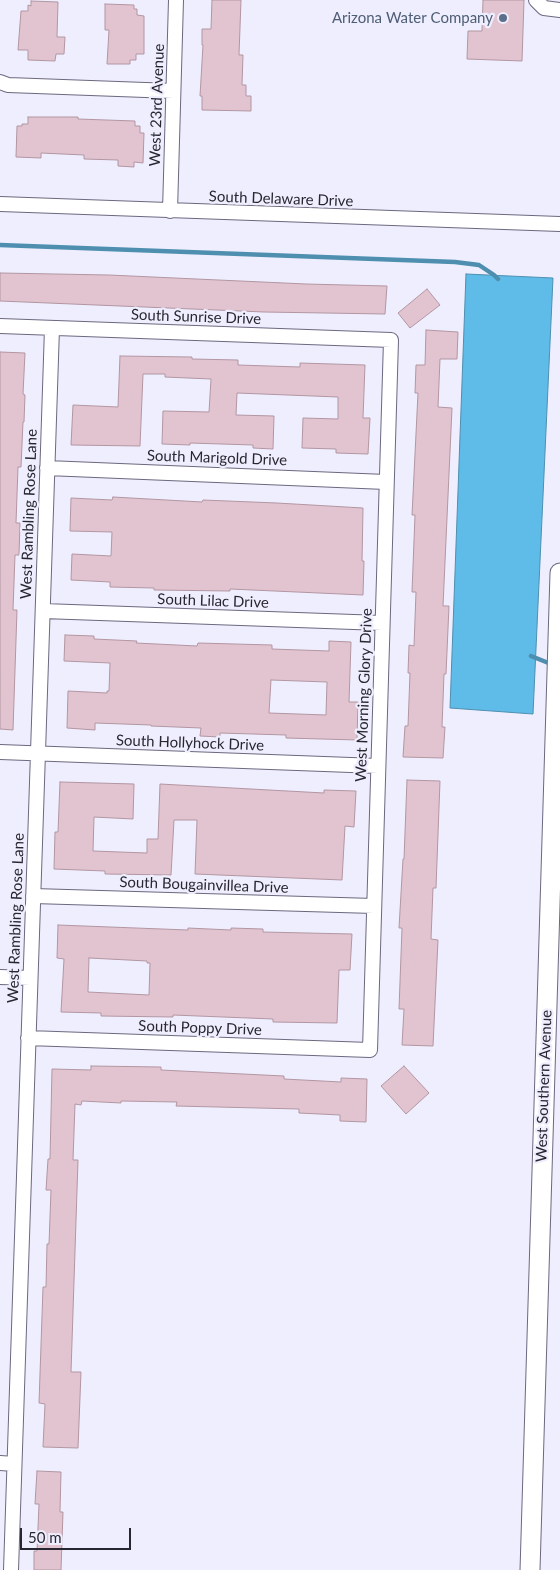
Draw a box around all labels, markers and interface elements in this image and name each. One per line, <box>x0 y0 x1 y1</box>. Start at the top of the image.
place label: Arizona Water Company <box>332 9 493 27</box>
marker: Arizona Water Company <box>497 12 509 24</box>
street label: West 23rd Avenue <box>146 43 168 167</box>
street label: South Delaware Drive <box>208 187 354 211</box>
street label: South Sunrise Drive <box>131 306 261 328</box>
street label: West Rambling Rose Lane <box>17 429 41 599</box>
street label: South Marigold Drive <box>146 447 288 469</box>
street label: South Lilac Drive <box>157 590 269 612</box>
street label: West Morning Glory Drive <box>352 608 376 782</box>
street label: South Hollyhock Drive <box>116 731 264 755</box>
street label: West Rambling Rose Lane <box>4 833 28 1003</box>
street label: South Bougainvillea Drive <box>119 873 289 897</box>
street label: West Southern Avenue <box>532 1010 556 1162</box>
street label: South Poppy Drive <box>138 1017 262 1039</box>
scale bar <box>22 1518 134 1550</box>
text: 50 m <box>28 1528 62 1546</box>

